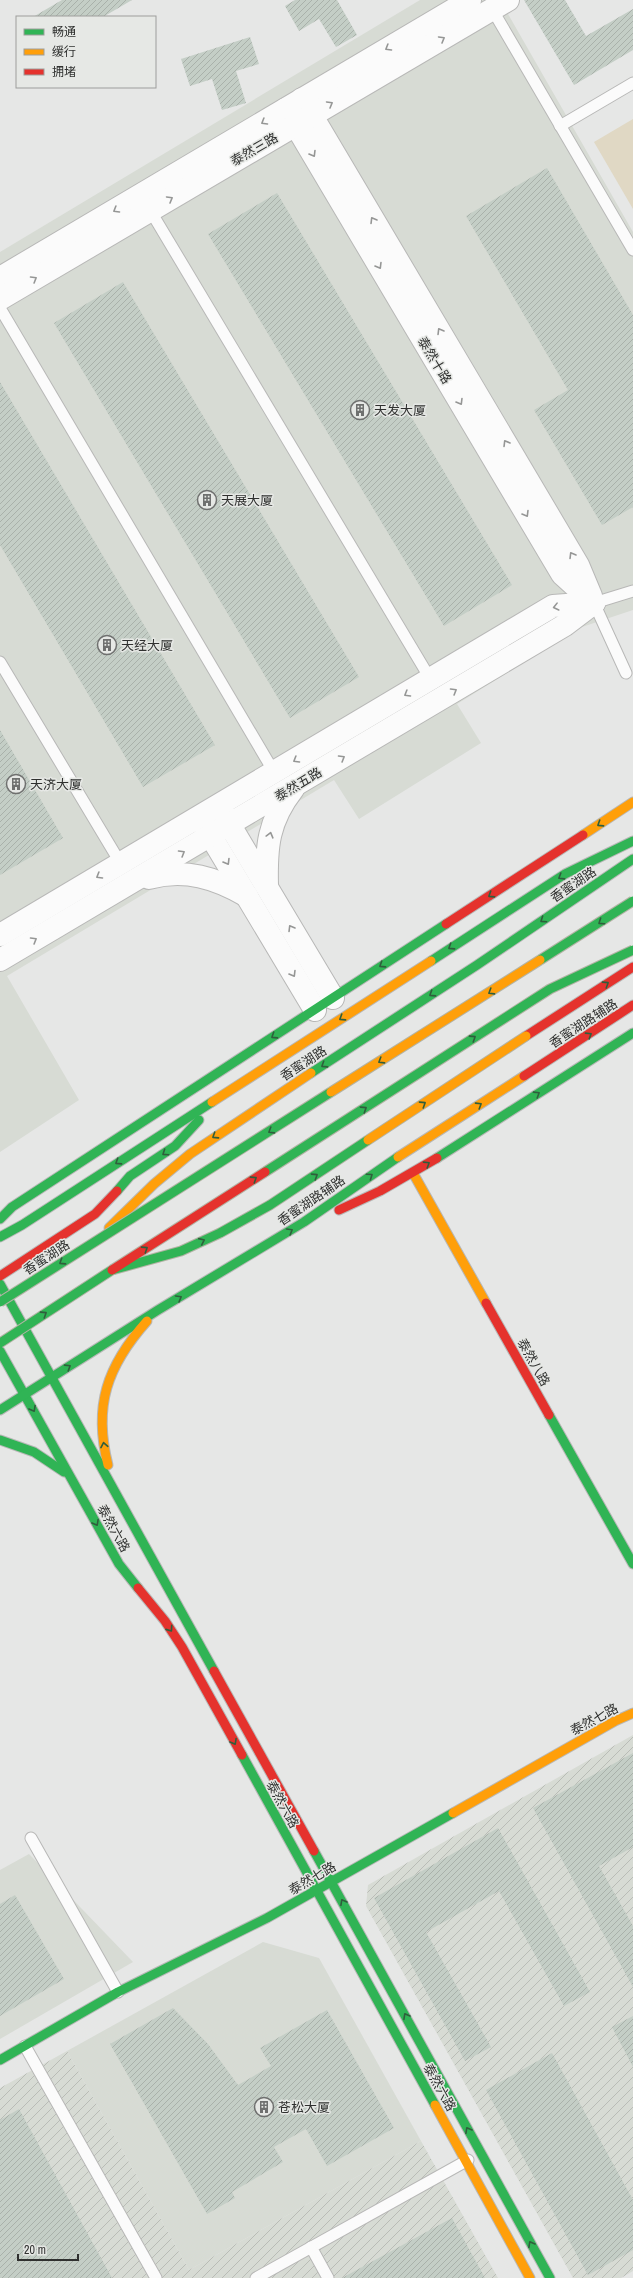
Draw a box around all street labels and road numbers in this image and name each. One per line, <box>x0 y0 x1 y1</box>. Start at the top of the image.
street label: 泰然三路 <box>227 129 281 170</box>
street label: 泰然十路 <box>414 334 455 387</box>
street label: 泰然五路 <box>272 764 325 805</box>
street label: 香蜜湖路 <box>547 863 600 906</box>
street label: 香蜜湖路辅路 <box>546 995 621 1052</box>
street label: 香蜜湖路 <box>277 1042 330 1085</box>
street label: 香蜜湖路辅路 <box>274 1172 348 1229</box>
street label: 香蜜湖路 <box>20 1236 73 1279</box>
street label: 泰然八路 <box>514 1335 554 1389</box>
street label: 泰然六路 <box>94 1501 134 1555</box>
street label: 泰然七路 <box>567 1700 621 1739</box>
street label: 泰然六路 <box>263 1777 303 1831</box>
street label: 泰然七路 <box>285 1858 339 1899</box>
street label: 泰然六路 <box>420 2060 460 2114</box>

